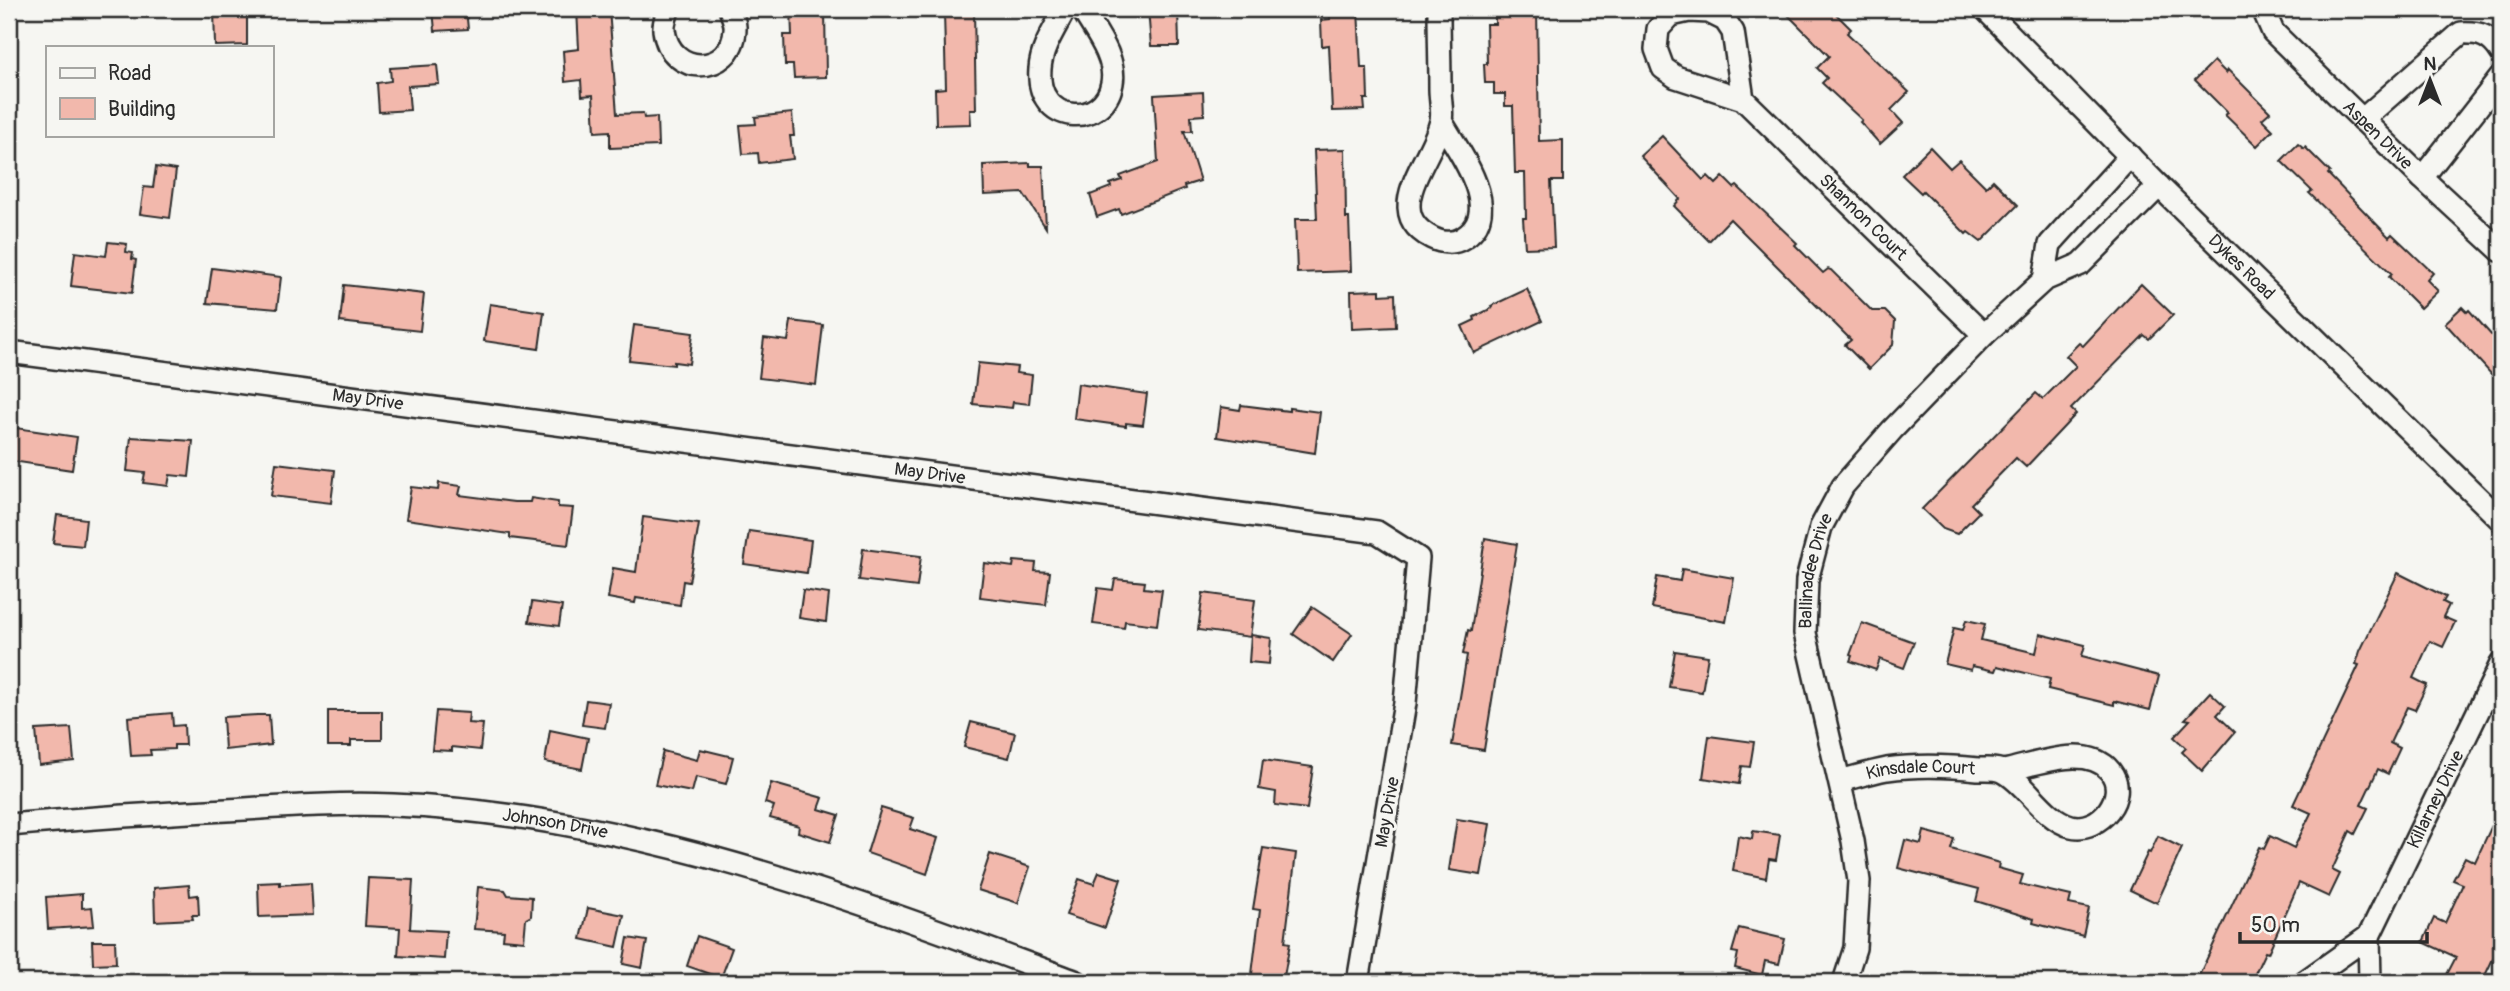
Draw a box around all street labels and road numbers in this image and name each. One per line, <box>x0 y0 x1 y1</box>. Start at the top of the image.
street label: Aspen Drive <box>2338 96 2418 175</box>
street label: Shannon Court <box>1814 169 1913 266</box>
street label: Dykes Road <box>2203 229 2280 305</box>
street label: May Drive <box>331 384 405 416</box>
street label: May Drive <box>893 458 967 490</box>
street label: Ballinadee Drive <box>1794 509 1838 629</box>
street label: Killarney Drive <box>2402 746 2469 852</box>
street label: Kinsdale Court <box>1864 755 1977 785</box>
street label: May Drive <box>1370 775 1405 849</box>
street label: Johnson Drive <box>501 803 610 844</box>

